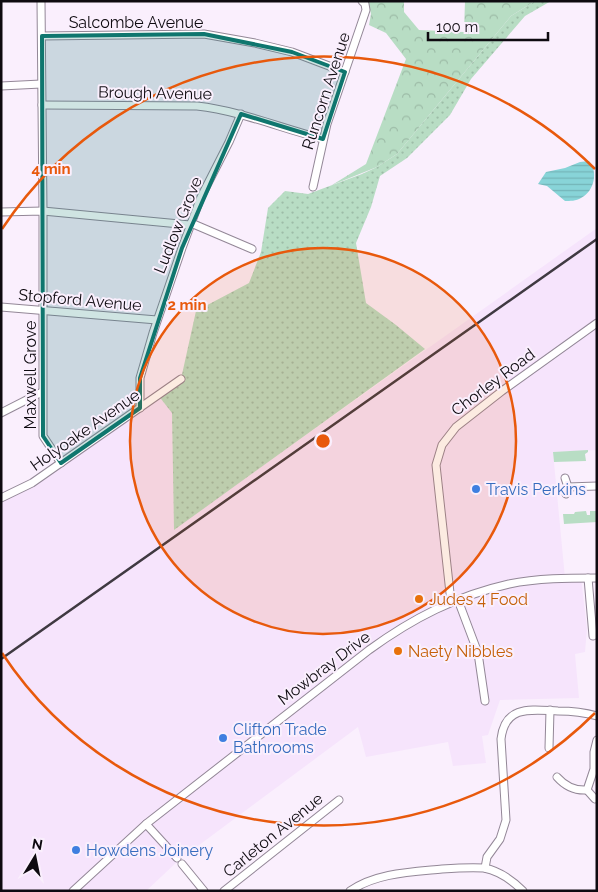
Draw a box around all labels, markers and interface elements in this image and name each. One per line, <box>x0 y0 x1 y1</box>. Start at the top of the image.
scale bar <box>428 10 548 42</box>
street label: Salcombe Avenue <box>69 13 203 32</box>
text: 100 m <box>436 18 478 36</box>
street label: Runcorn Avenue <box>298 30 354 152</box>
street label: Brough Avenue <box>98 83 212 103</box>
text: 4 min <box>31 160 71 178</box>
street label: Ludlow Grove <box>150 174 206 276</box>
street label: Stopford Avenue <box>18 285 142 315</box>
text: 2 min <box>168 296 206 314</box>
street label: Maxwell Grove <box>21 321 40 429</box>
street label: Chorley Road <box>447 344 539 420</box>
street label: Holyoake Avenue <box>27 385 143 475</box>
centre of rings <box>314 432 332 450</box>
place label: Travis Perkins <box>486 480 586 499</box>
marker: Travis Perkins <box>470 483 482 495</box>
place label: Judes 4 Food <box>429 590 528 609</box>
marker: Judes 4 Food <box>413 593 425 605</box>
street label: Mowbray Drive <box>274 627 374 709</box>
place label: Naety Nibbles <box>408 642 513 661</box>
marker: Naety Nibbles <box>392 645 404 657</box>
place label: Clifton Trade Bathrooms <box>233 720 327 757</box>
marker: Clifton Trade Bathrooms <box>217 732 229 744</box>
street label: Carleton Avenue <box>219 789 327 881</box>
north arrow <box>10 832 60 882</box>
text: N <box>31 835 44 853</box>
place label: Howdens Joinery <box>86 841 214 860</box>
marker: Howdens Joinery <box>70 844 82 856</box>

